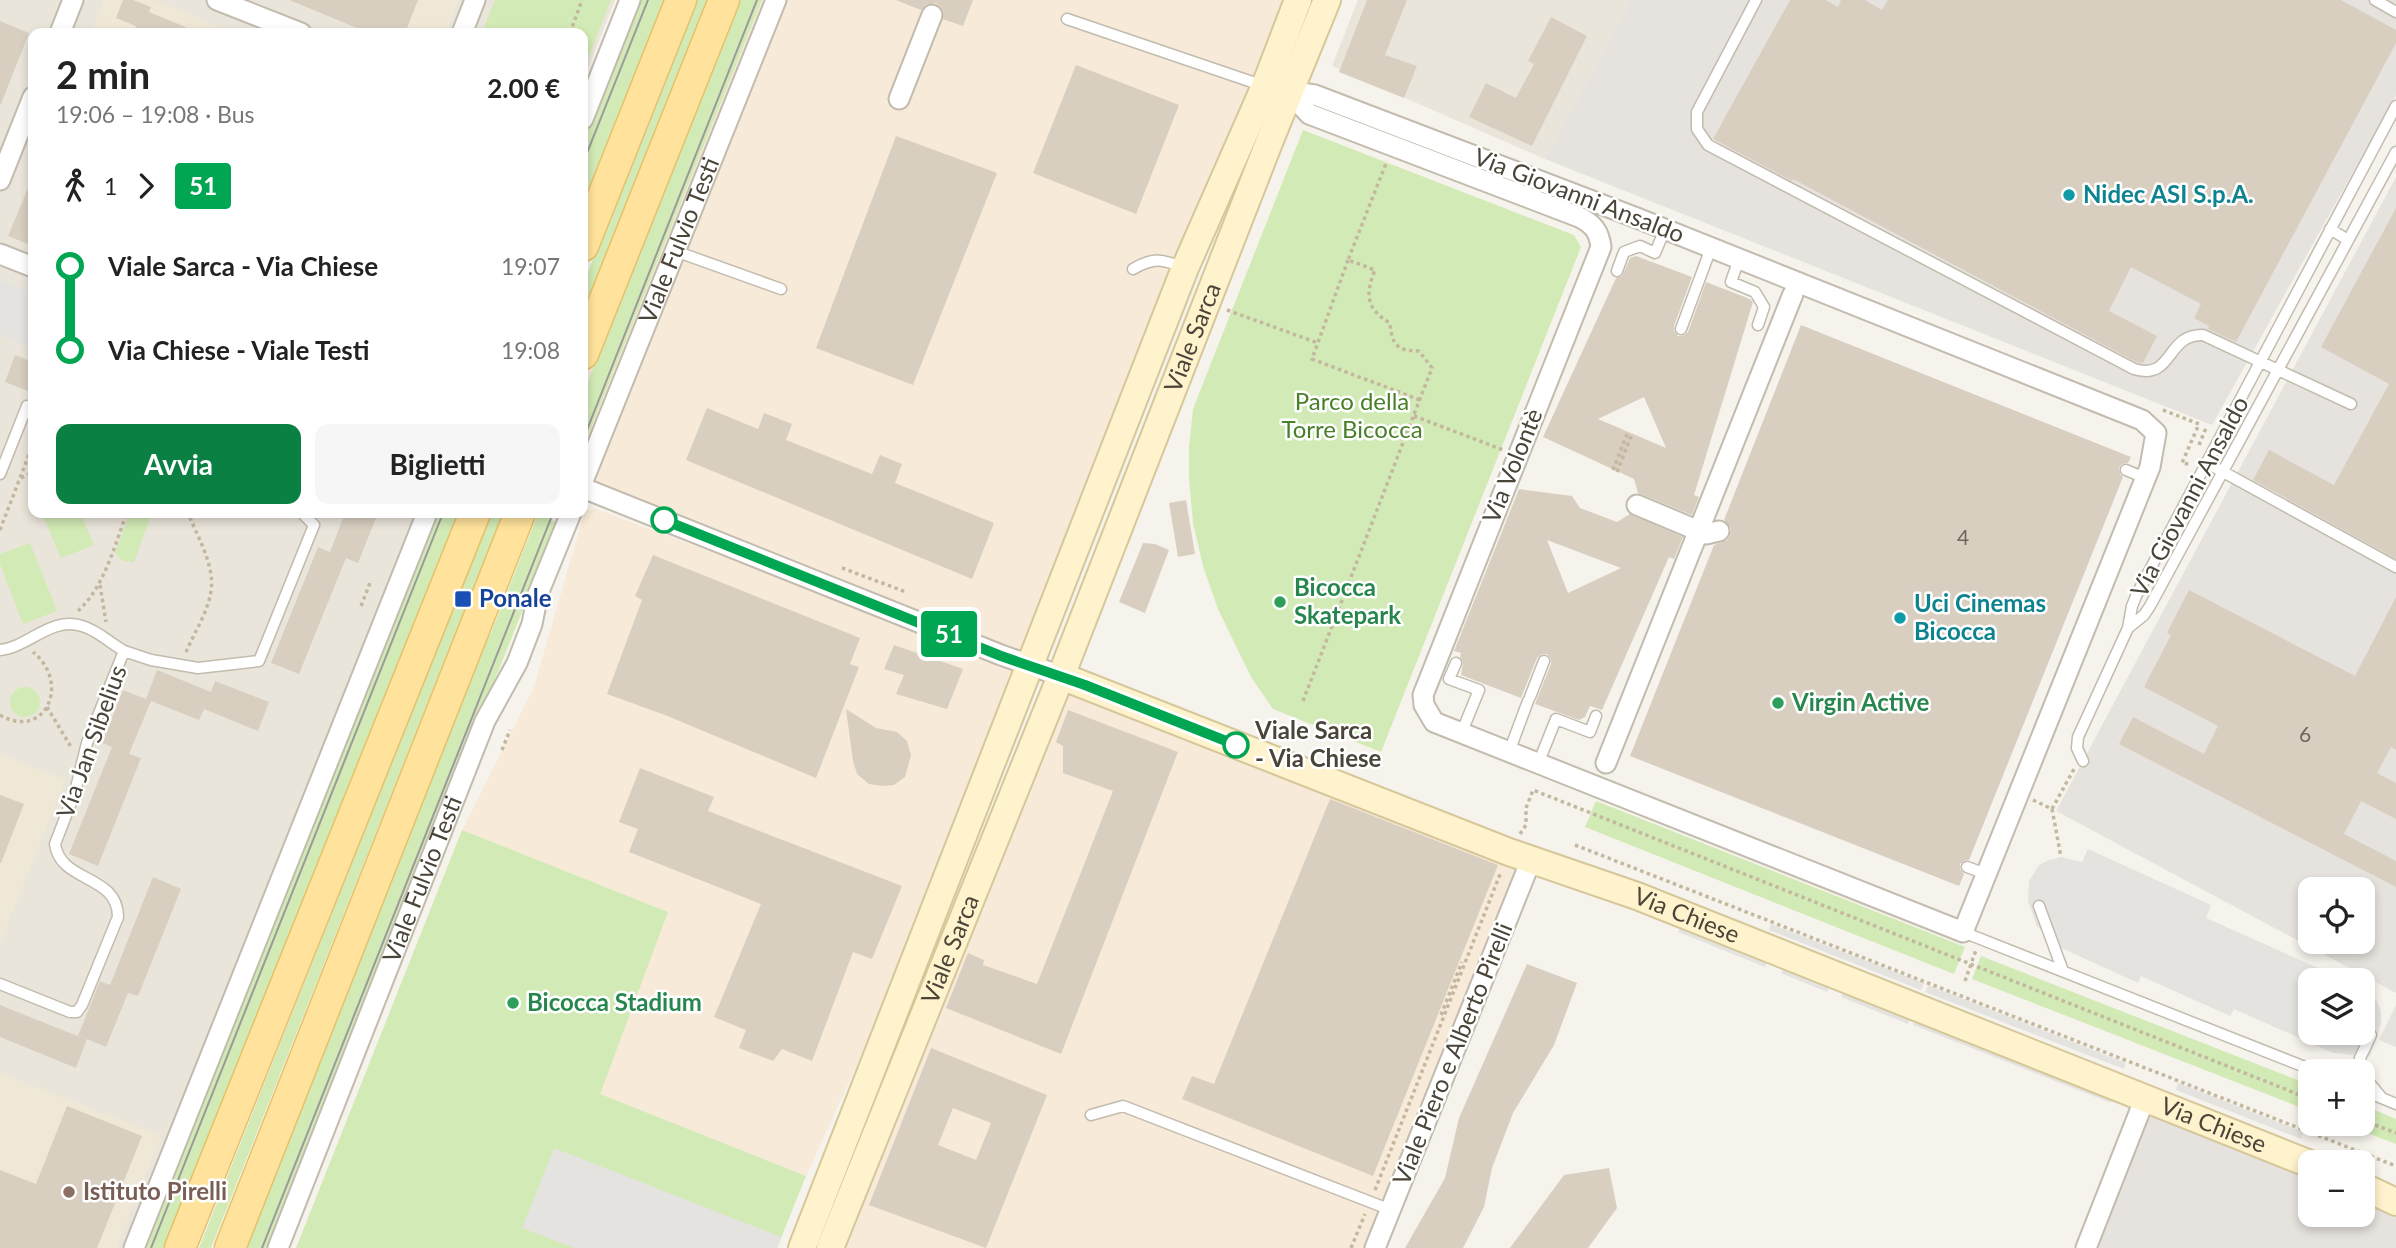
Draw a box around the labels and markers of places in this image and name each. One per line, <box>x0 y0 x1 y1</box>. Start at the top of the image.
place label: Nidec ASI S.p.A. <box>2083 179 2254 208</box>
marker: Nidec ASI S.p.A. <box>2061 187 2077 203</box>
unlabelled marker <box>651 507 677 533</box>
place label: Bicocca Skatepark <box>1294 572 1401 629</box>
place label: Ponale <box>479 583 552 612</box>
place label: Uci Cinemas Bicocca <box>1914 588 2046 645</box>
marker: Ponale <box>453 589 473 609</box>
marker: Bicocca Skatepark <box>1272 594 1288 610</box>
marker: Uci Cinemas Bicocca <box>1892 610 1908 626</box>
place label: Virgin Active <box>1791 687 1930 716</box>
marker: Virgin Active <box>1770 695 1786 711</box>
place label: Viale Sarca - Via Chiese <box>1254 715 1382 772</box>
marker: Viale Sarca - Via Chiese <box>1223 732 1249 758</box>
place label: Bicocca Stadium <box>527 987 702 1016</box>
marker: Bicocca Stadium <box>505 995 521 1011</box>
place label: Istituto Pirelli <box>83 1176 227 1205</box>
marker: Istituto Pirelli <box>61 1184 77 1200</box>

